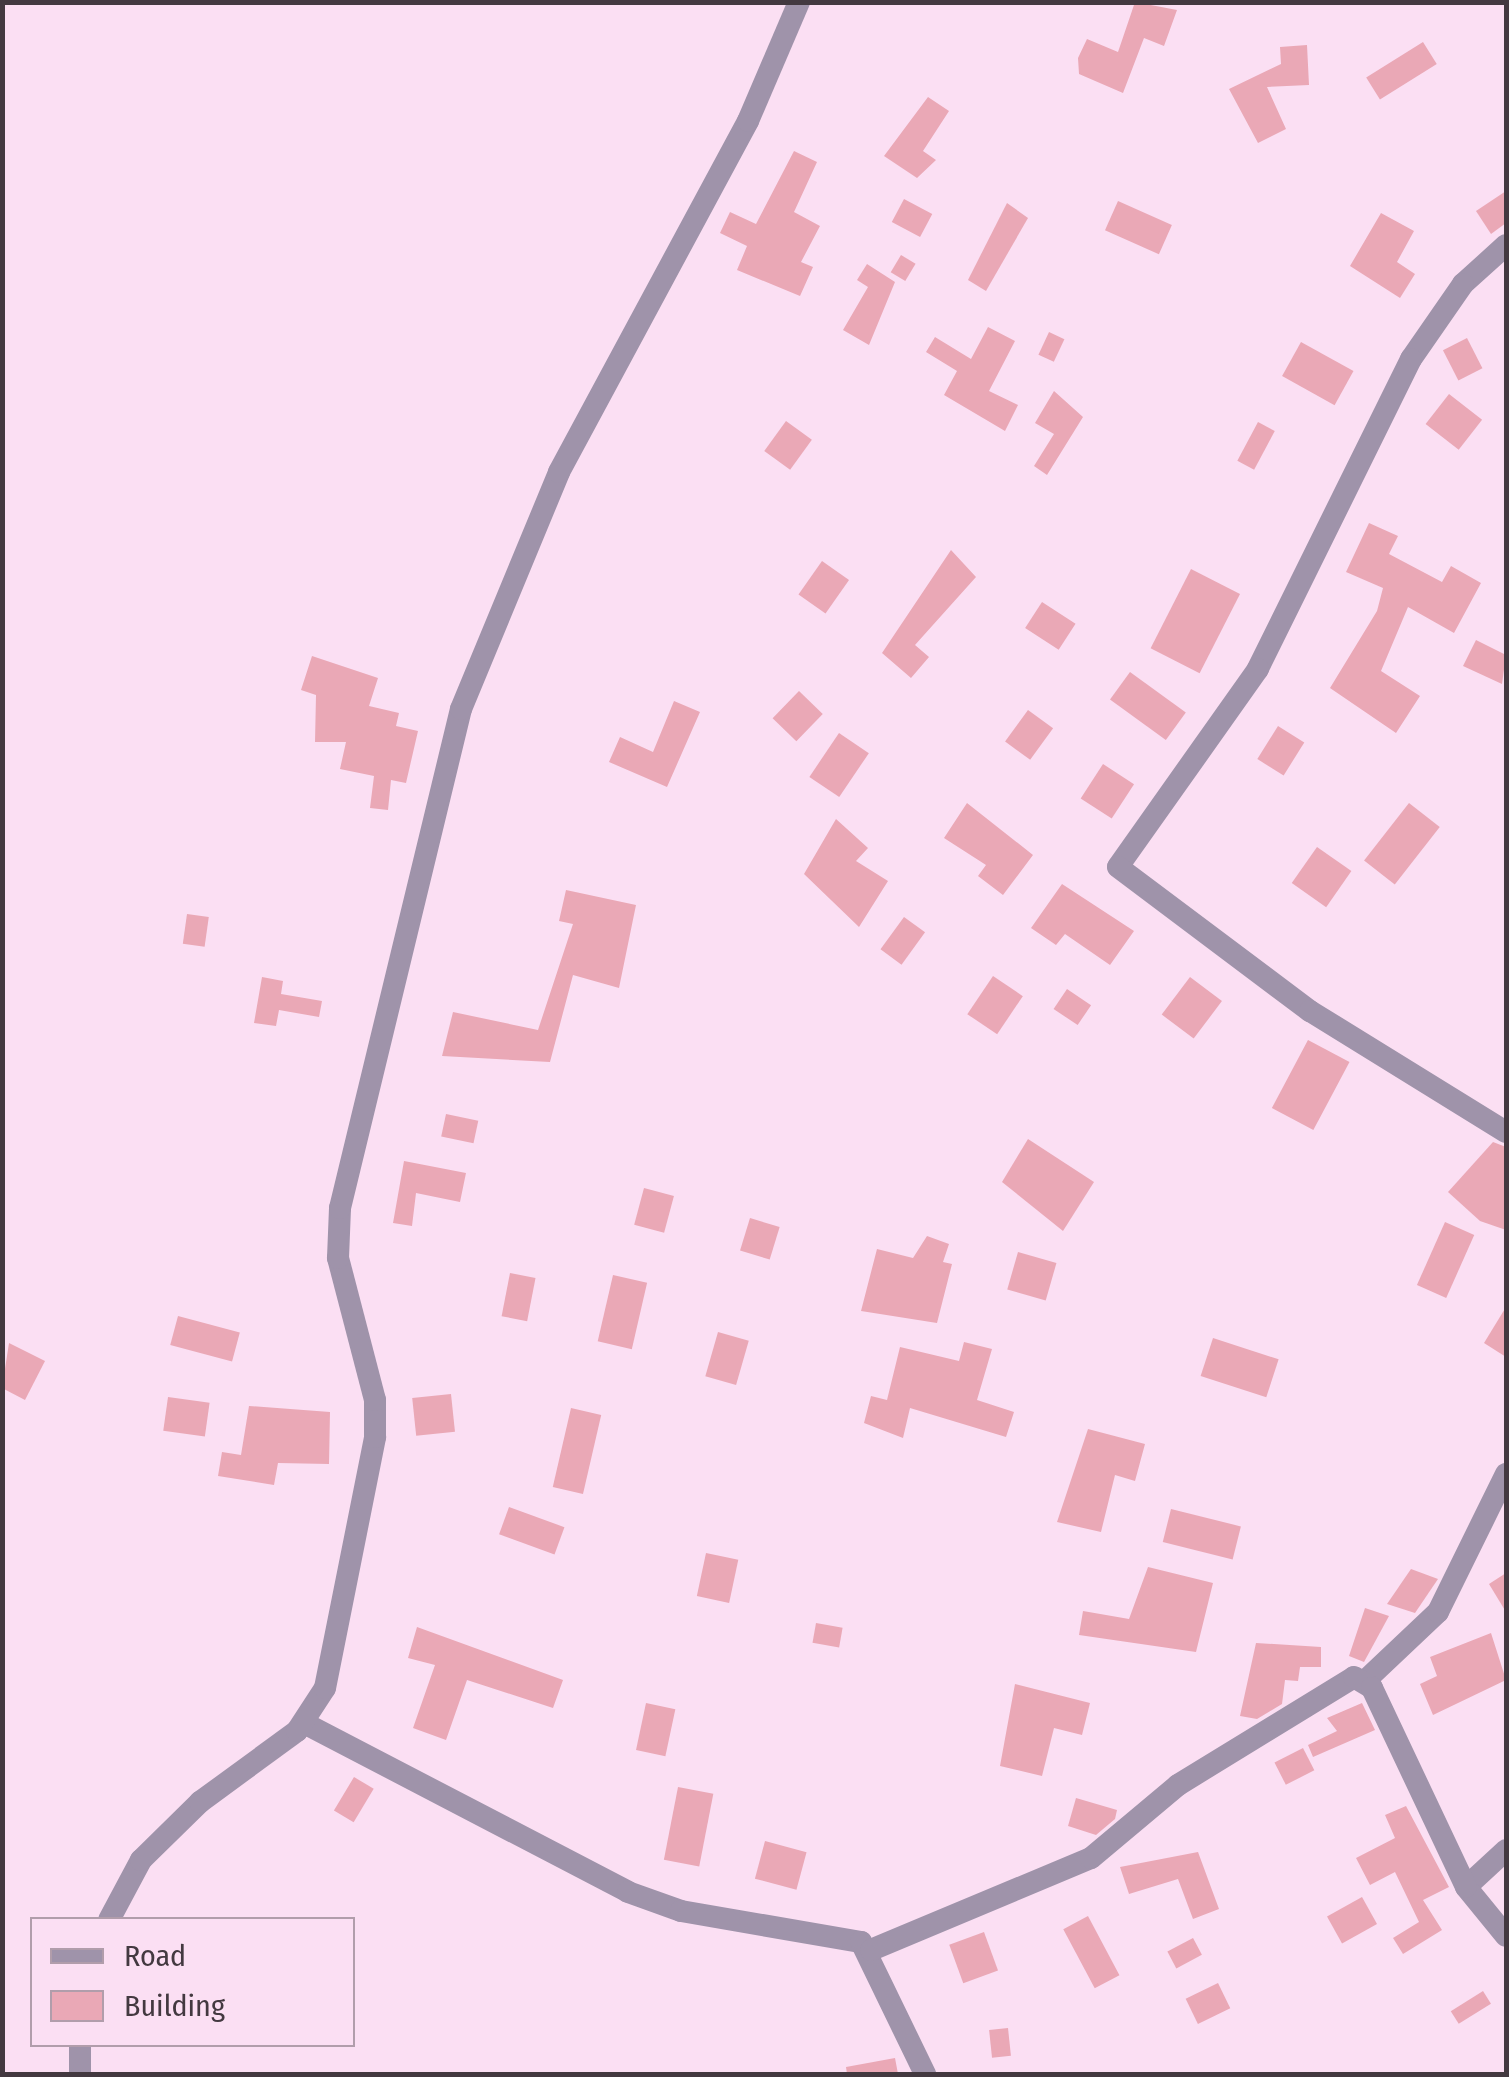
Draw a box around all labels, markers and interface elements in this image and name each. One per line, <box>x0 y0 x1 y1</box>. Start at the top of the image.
legend <box>30 1917 355 2047</box>
text: Road <box>124 1938 186 1974</box>
text: Building <box>124 1988 225 2024</box>

